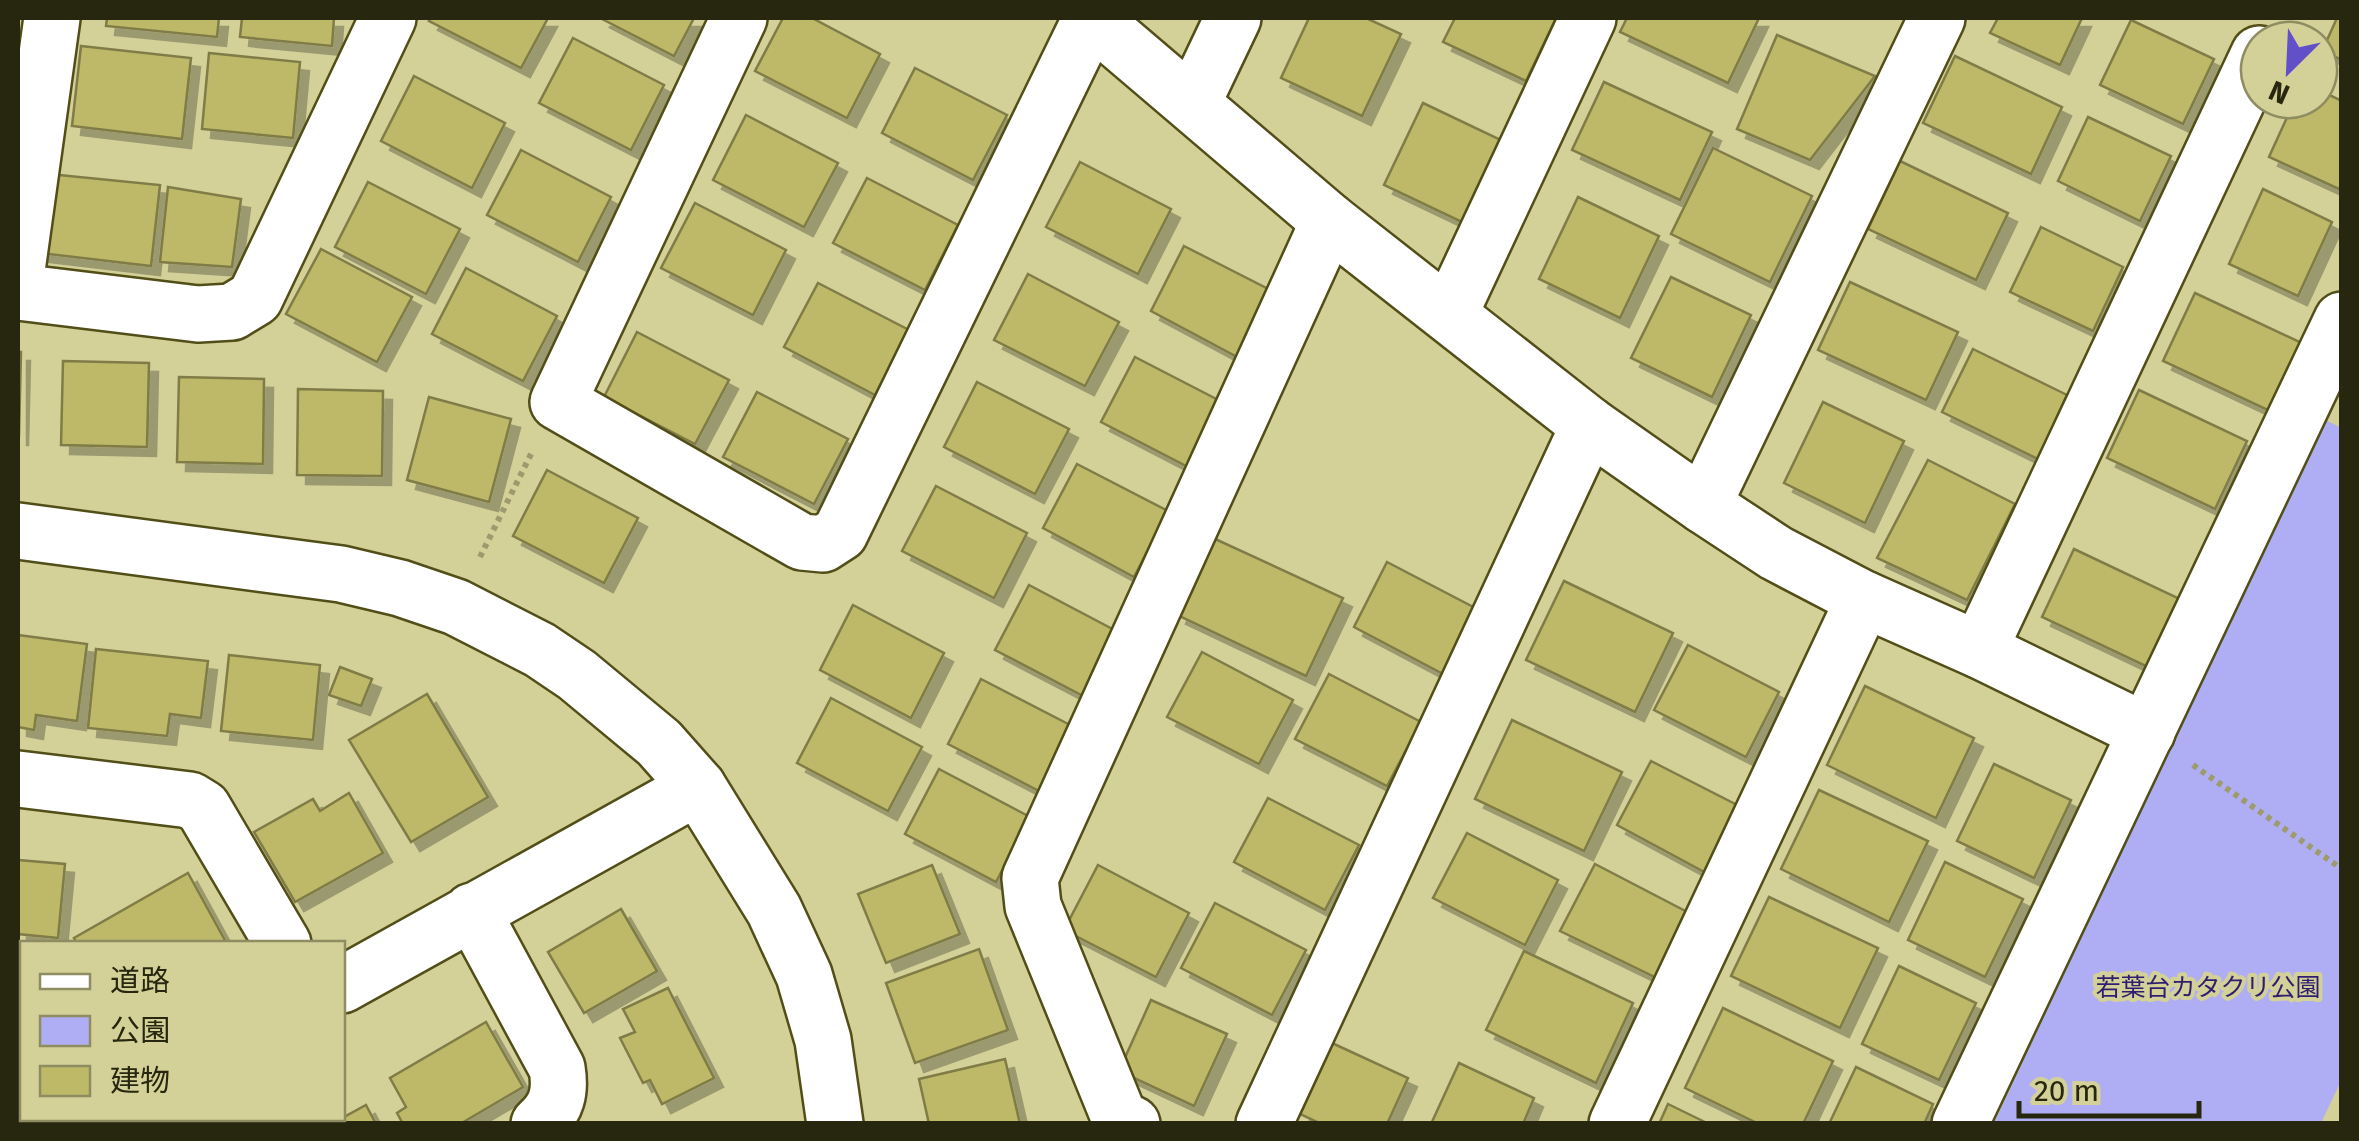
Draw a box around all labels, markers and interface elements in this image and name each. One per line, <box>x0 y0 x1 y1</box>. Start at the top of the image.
north arrow <box>2239 20 2339 120</box>
text: N <box>2264 74 2294 111</box>
legend <box>20 941 345 1121</box>
text: 道路 <box>110 963 170 999</box>
park label: 若葉台カタクリ公園 <box>2095 973 2321 1003</box>
text: 公園 <box>110 1013 170 1049</box>
scale bar <box>2019 1056 2199 1118</box>
text: 建物 <box>110 1063 170 1099</box>
text: 20 m <box>2034 1073 2099 1109</box>

